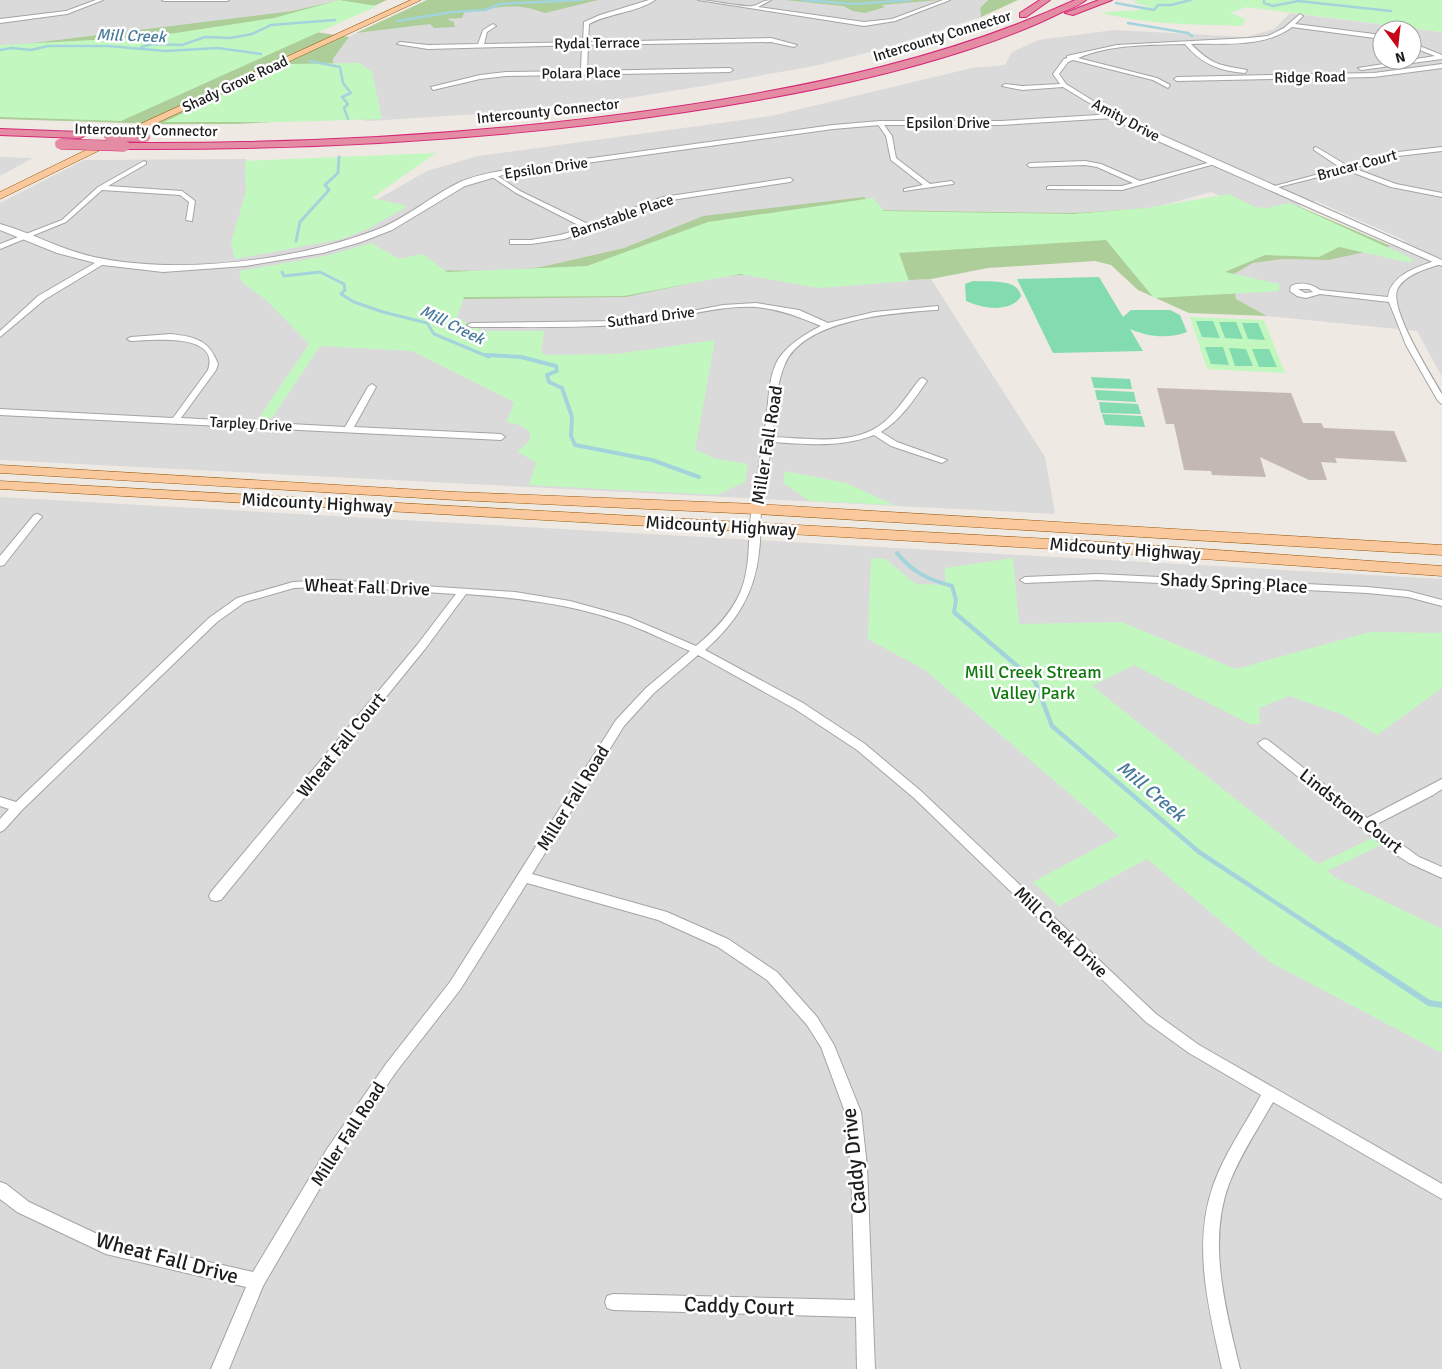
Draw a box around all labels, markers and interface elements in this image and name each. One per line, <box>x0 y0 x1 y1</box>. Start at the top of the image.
street label: Intercounty Connector <box>871 6 1014 66</box>
north arrow <box>1372 20 1422 70</box>
water label: Mill Creek <box>96 25 168 47</box>
street label: Rydal Terrace <box>554 33 640 53</box>
text: N <box>1393 48 1407 67</box>
street label: Shady Grove Road <box>179 52 291 116</box>
street label: Polara Place <box>541 63 621 83</box>
street label: Ridge Road <box>1274 67 1346 87</box>
street label: Intercounty Connector <box>476 95 621 127</box>
street label: Amity Drive <box>1089 95 1163 145</box>
street label: Epsilon Drive <box>906 114 990 132</box>
street label: Intercounty Connector <box>74 120 218 140</box>
street label: Brucar Court <box>1315 146 1399 184</box>
street label: Epsilon Drive <box>503 153 589 183</box>
street label: Barnstable Place <box>568 190 676 242</box>
water label: Mill Creek <box>416 301 489 350</box>
street label: Suthard Drive <box>606 303 696 331</box>
street label: Miller Fall Road <box>747 384 787 506</box>
street label: Tarpley Drive <box>209 413 293 435</box>
street label: Midcounty Highway <box>241 488 394 518</box>
street label: Midcounty Highway <box>645 511 798 541</box>
street label: Midcounty Highway <box>1049 533 1202 565</box>
street label: Shady Spring Place <box>1160 568 1308 598</box>
street label: Wheat Fall Drive <box>304 574 430 600</box>
park label: Mill Creek Stream Valley Park <box>965 661 1102 704</box>
street label: Wheat Fall Court <box>292 688 390 802</box>
street label: Miller Fall Road <box>532 741 614 855</box>
water label: Mill Creek <box>1112 755 1191 828</box>
street label: Lindstrom Court <box>1295 764 1407 858</box>
street label: Mill Creek Drive <box>1009 882 1113 982</box>
street label: Miller Fall Road <box>306 1078 390 1190</box>
street label: Caddy Drive <box>835 1107 873 1215</box>
street label: Wheat Fall Drive <box>93 1226 241 1290</box>
street label: Caddy Court <box>683 1291 795 1321</box>

